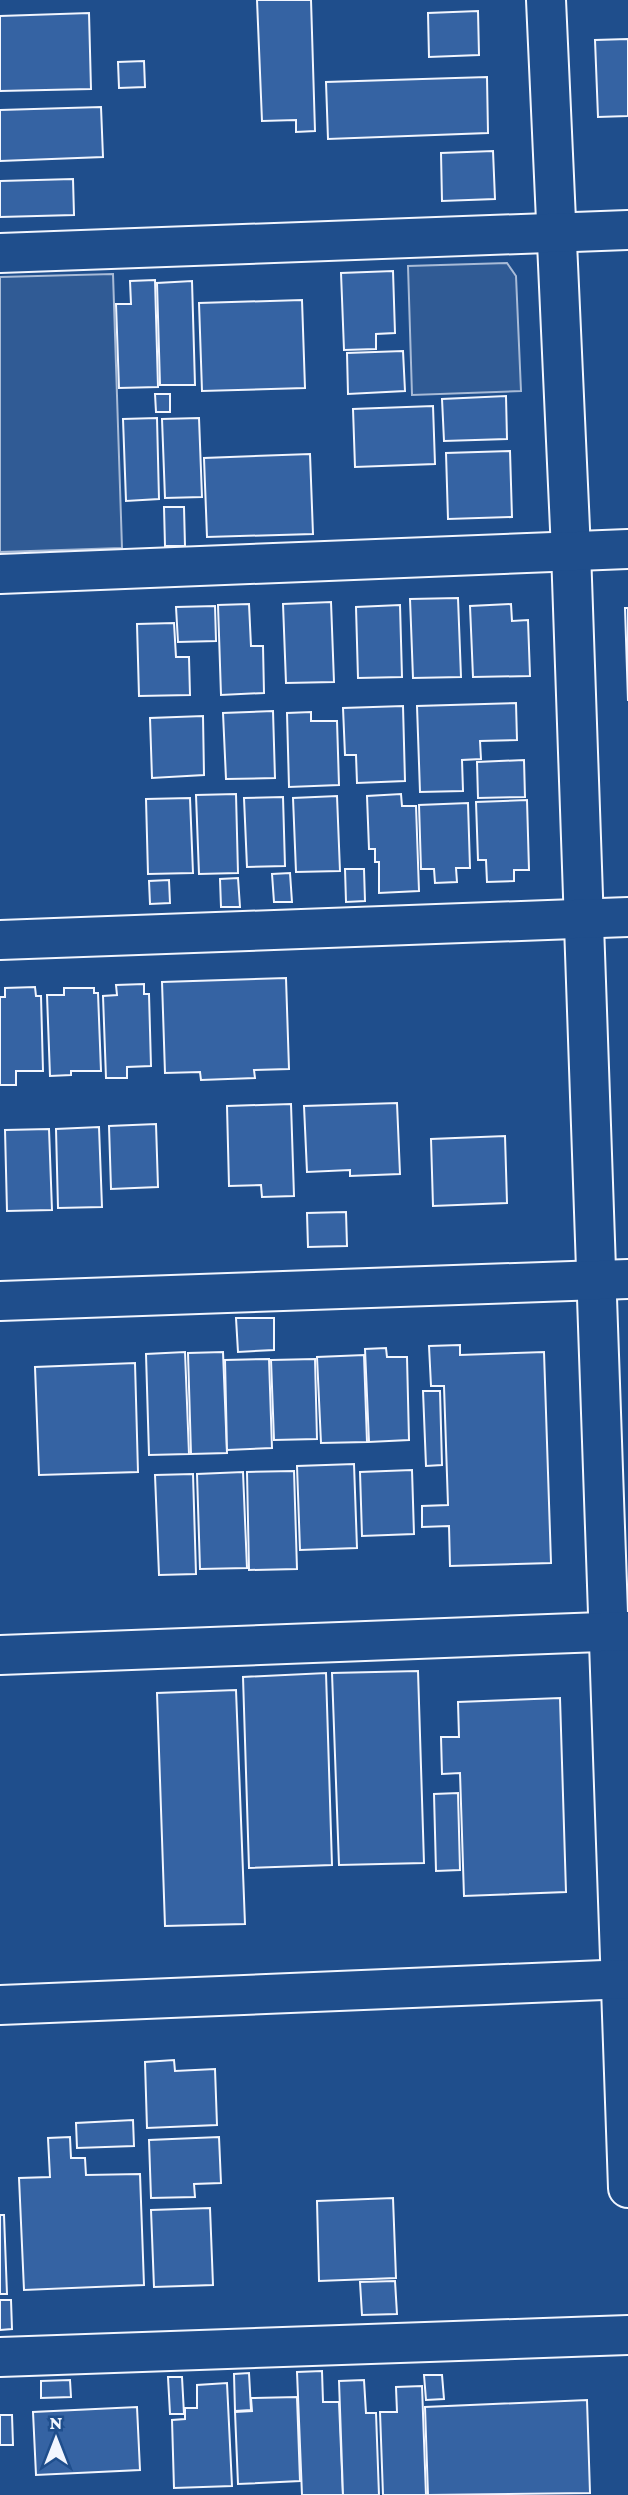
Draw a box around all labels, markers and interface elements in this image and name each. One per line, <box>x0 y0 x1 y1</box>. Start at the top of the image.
north arrow <box>21 2404 91 2474</box>
text: N <box>50 2412 63 2433</box>

